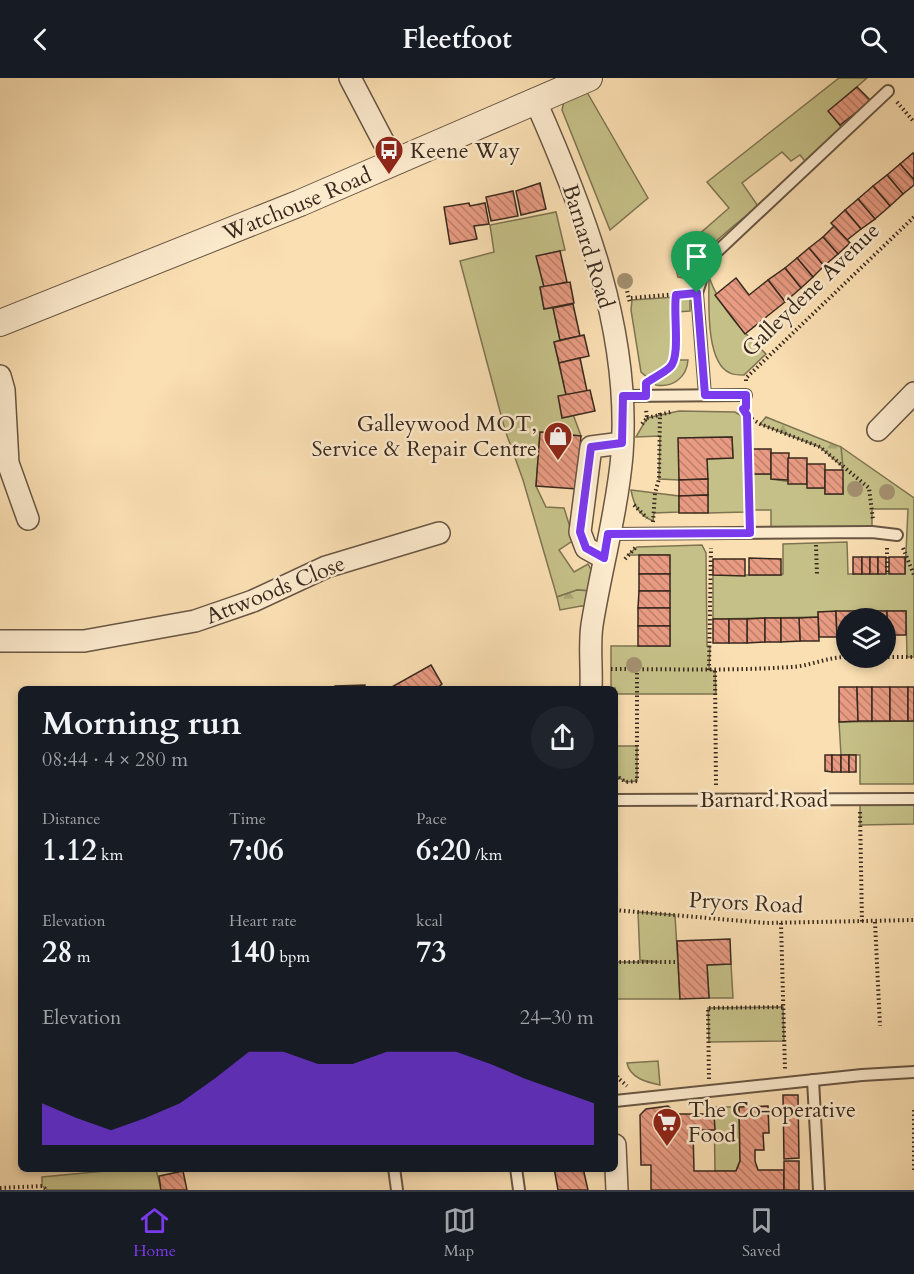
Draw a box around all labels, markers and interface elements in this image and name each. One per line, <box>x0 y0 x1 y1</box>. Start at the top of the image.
text: Fleetfoot <box>402 21 512 58</box>
icon: back <box>24 23 57 56</box>
icon: search <box>857 23 890 56</box>
bus stop icon: Keene Way <box>373 134 405 176</box>
place label: Keene Way <box>410 136 521 166</box>
street label: Watchouse Road <box>217 160 377 249</box>
street label: Barnard Road <box>555 180 621 312</box>
street label: Galleydene Avenue <box>735 216 886 363</box>
pin <box>671 231 722 293</box>
icon: arrive <box>680 240 713 273</box>
place label: Galleywood MOT, Service & Repair Centre <box>312 409 537 464</box>
shop icon: Galleywood MOT, Service & Repair Centre <box>542 420 574 462</box>
street label: Attwoods Close <box>201 548 349 631</box>
map controls <box>836 608 896 668</box>
button: layers <box>836 608 896 668</box>
text: Morning run <box>42 701 242 746</box>
button: share <box>531 706 594 769</box>
text: 08:44 · 4 × 280 m <box>42 746 188 773</box>
street label: Barnard Road <box>700 785 829 815</box>
text: Distance <box>42 808 100 830</box>
text: Time <box>229 808 266 830</box>
text: Pace <box>416 808 447 830</box>
text: 1.12 <box>42 830 97 871</box>
text: 7:06 <box>229 830 284 871</box>
text: 6:20 <box>416 830 471 871</box>
text: km <box>97 844 123 866</box>
text: /km <box>471 844 502 866</box>
street label: Pryors Road <box>688 885 804 921</box>
text: Elevation <box>42 910 106 932</box>
text: Heart rate <box>229 910 297 932</box>
text: kcal <box>416 910 443 932</box>
text: 28 <box>42 932 73 973</box>
text: 140 <box>229 932 275 973</box>
text: 73 <box>416 932 447 973</box>
text: m <box>73 946 91 968</box>
text: bpm <box>275 946 310 968</box>
text: Elevation <box>42 1004 121 1031</box>
text: 24–30 m <box>520 1004 594 1031</box>
place label: The Co-operative Food <box>688 1095 856 1150</box>
supermarket icon: The Co-operative Food <box>651 1106 683 1148</box>
tab: Home <box>133 1204 176 1262</box>
tab: Map <box>443 1204 476 1262</box>
tab: Saved <box>742 1204 781 1262</box>

